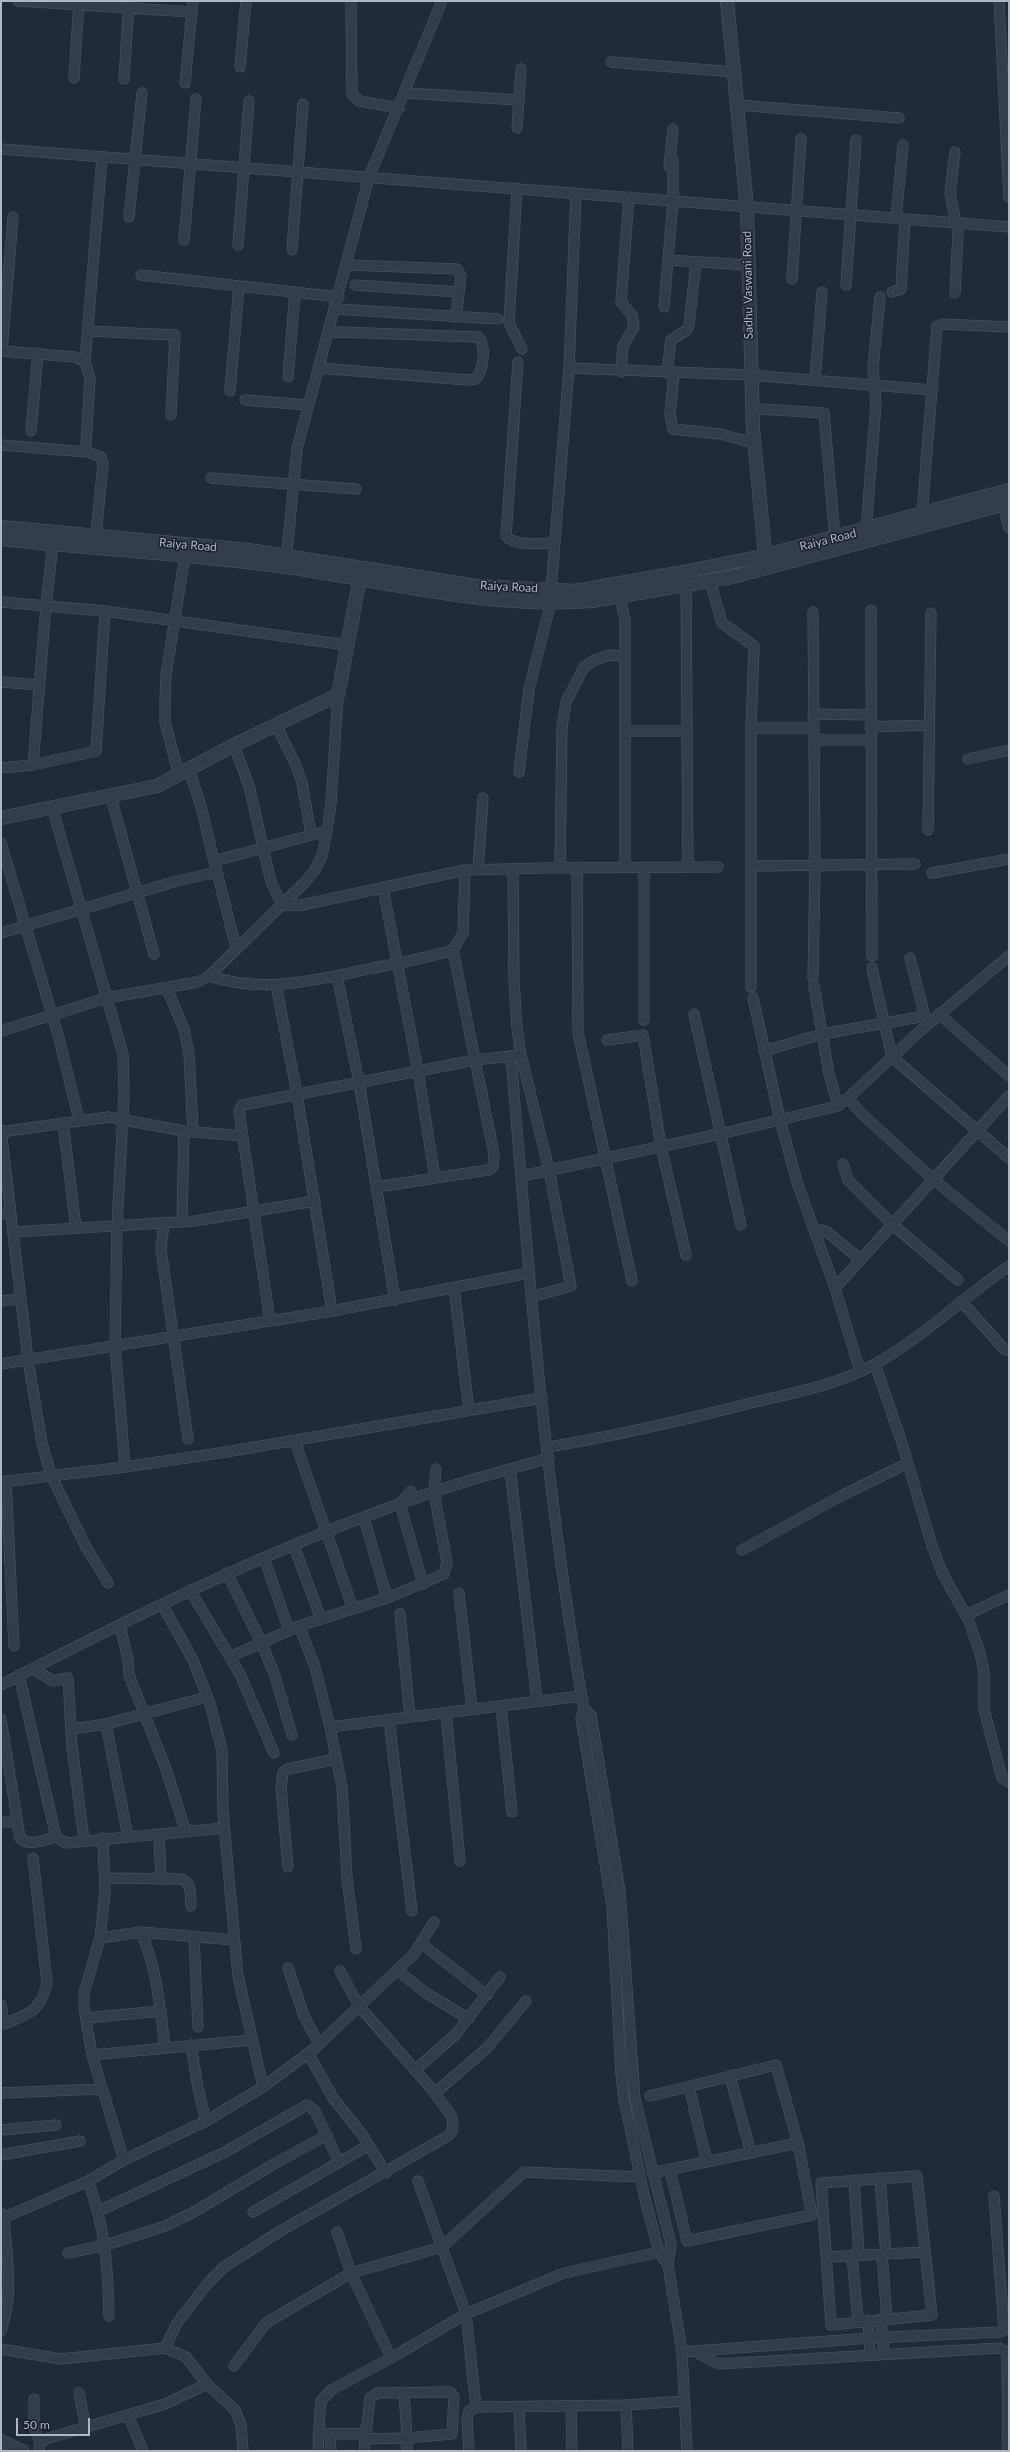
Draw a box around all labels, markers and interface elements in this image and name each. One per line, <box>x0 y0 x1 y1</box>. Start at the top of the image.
street label: Sadhu Vaswani Road <box>740 231 756 339</box>
street label: Raiya Road <box>798 526 858 554</box>
street label: Raiya Road <box>158 535 218 555</box>
street label: Raiya Road <box>480 578 538 596</box>
scale bar <box>18 2410 92 2436</box>
text: 50 m <box>23 2417 50 2432</box>

